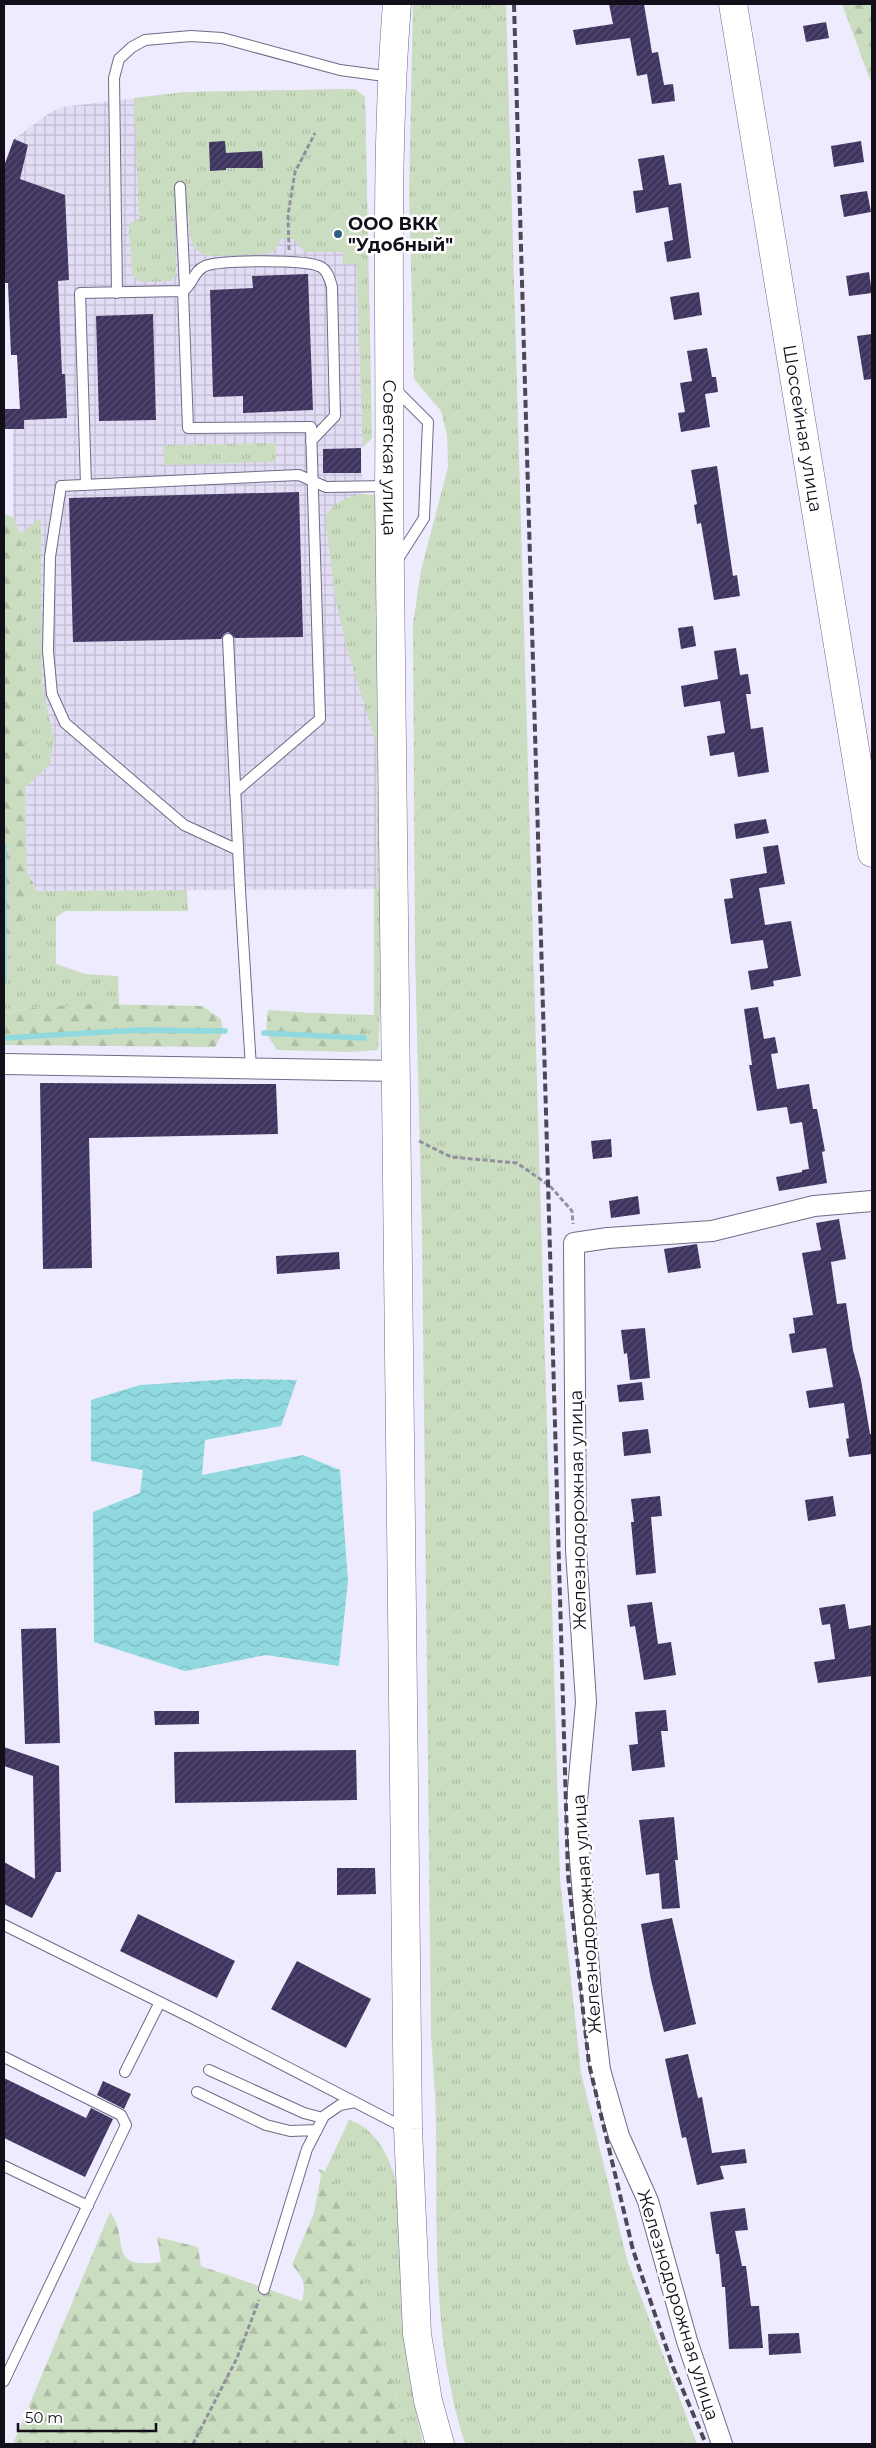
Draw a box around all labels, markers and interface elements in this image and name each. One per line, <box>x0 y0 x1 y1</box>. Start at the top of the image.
place label: ООО ВКК "Удобный" <box>348 213 453 256</box>
marker: ООО ВКК "Удобный" <box>332 228 344 240</box>
street label: Шоссейная улица <box>778 343 827 514</box>
street label: Советская улица <box>378 379 401 536</box>
street label: Железнодорожная улица <box>565 1390 591 1630</box>
street label: Железнодорожная улица <box>568 1793 606 2035</box>
street label: Железнодорожная улица <box>632 2187 724 2423</box>
scale bar <box>18 2400 155 2432</box>
text: 50 m <box>25 2408 63 2427</box>

